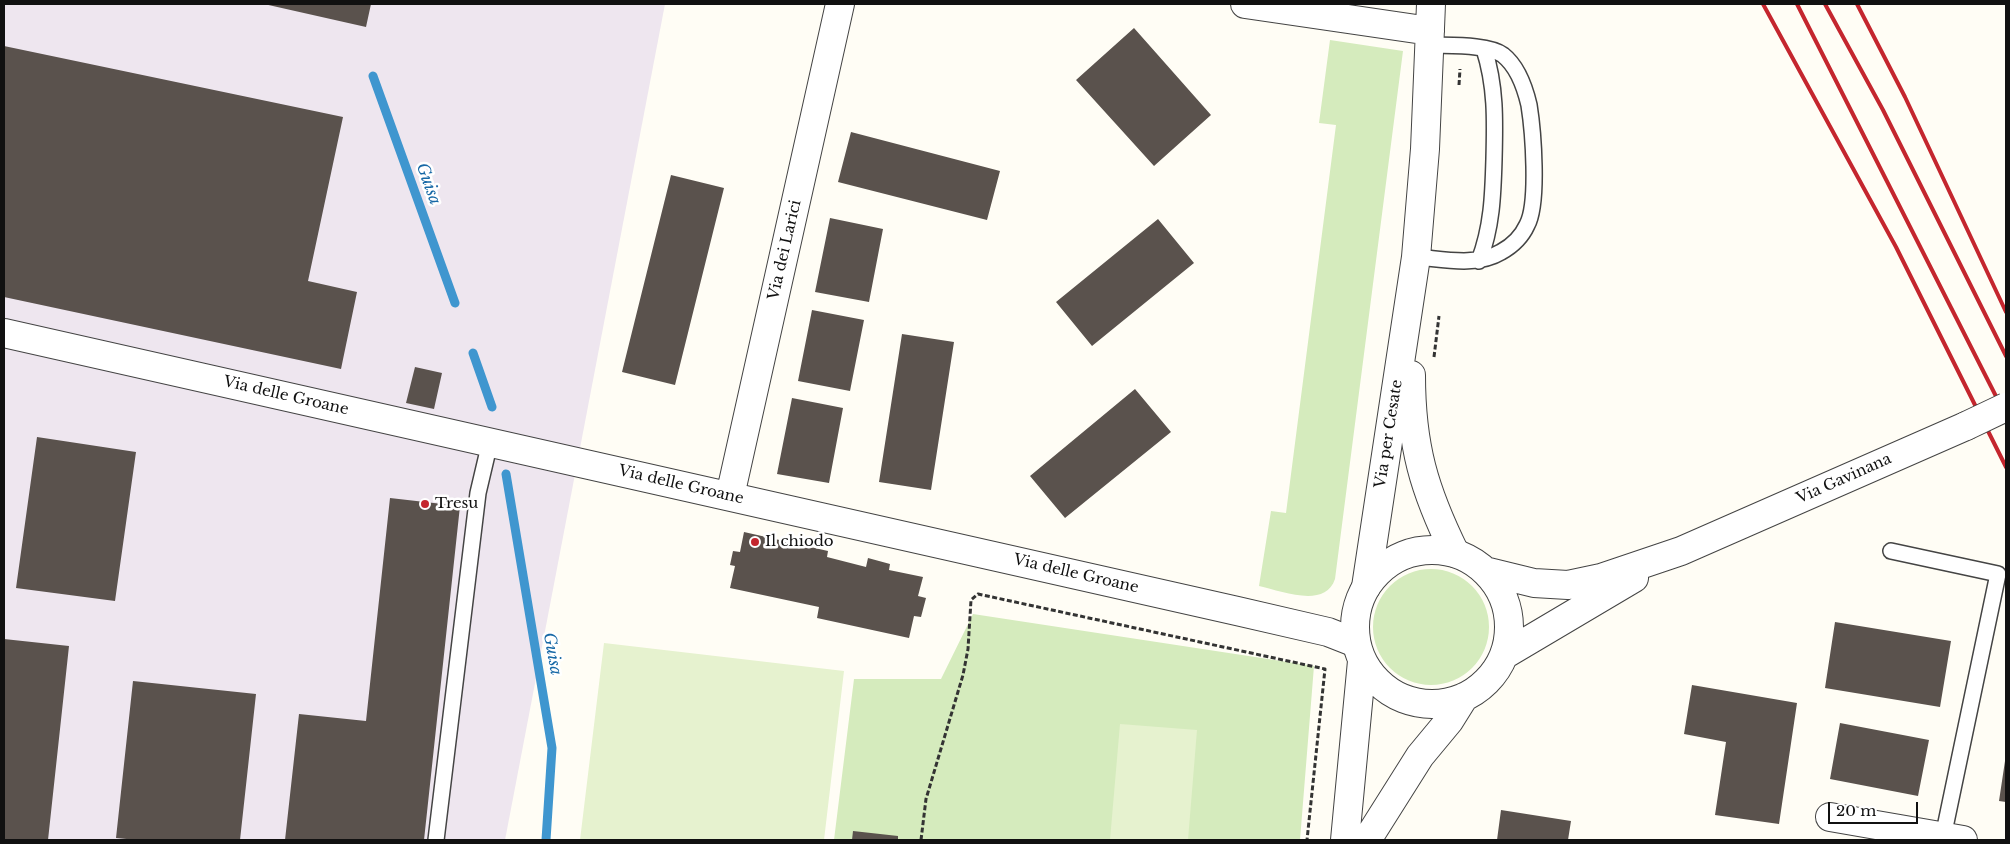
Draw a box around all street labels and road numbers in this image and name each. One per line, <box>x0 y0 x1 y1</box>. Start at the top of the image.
street label: Via dei Larici <box>765 198 805 302</box>
street label: Via delle Groane <box>222 373 350 419</box>
street label: Via per Cesate <box>1372 378 1406 490</box>
street label: Via Gavinana <box>1794 450 1894 508</box>
street label: Via delle Groane <box>617 462 745 508</box>
street label: Via delle Groane <box>1012 551 1140 597</box>

